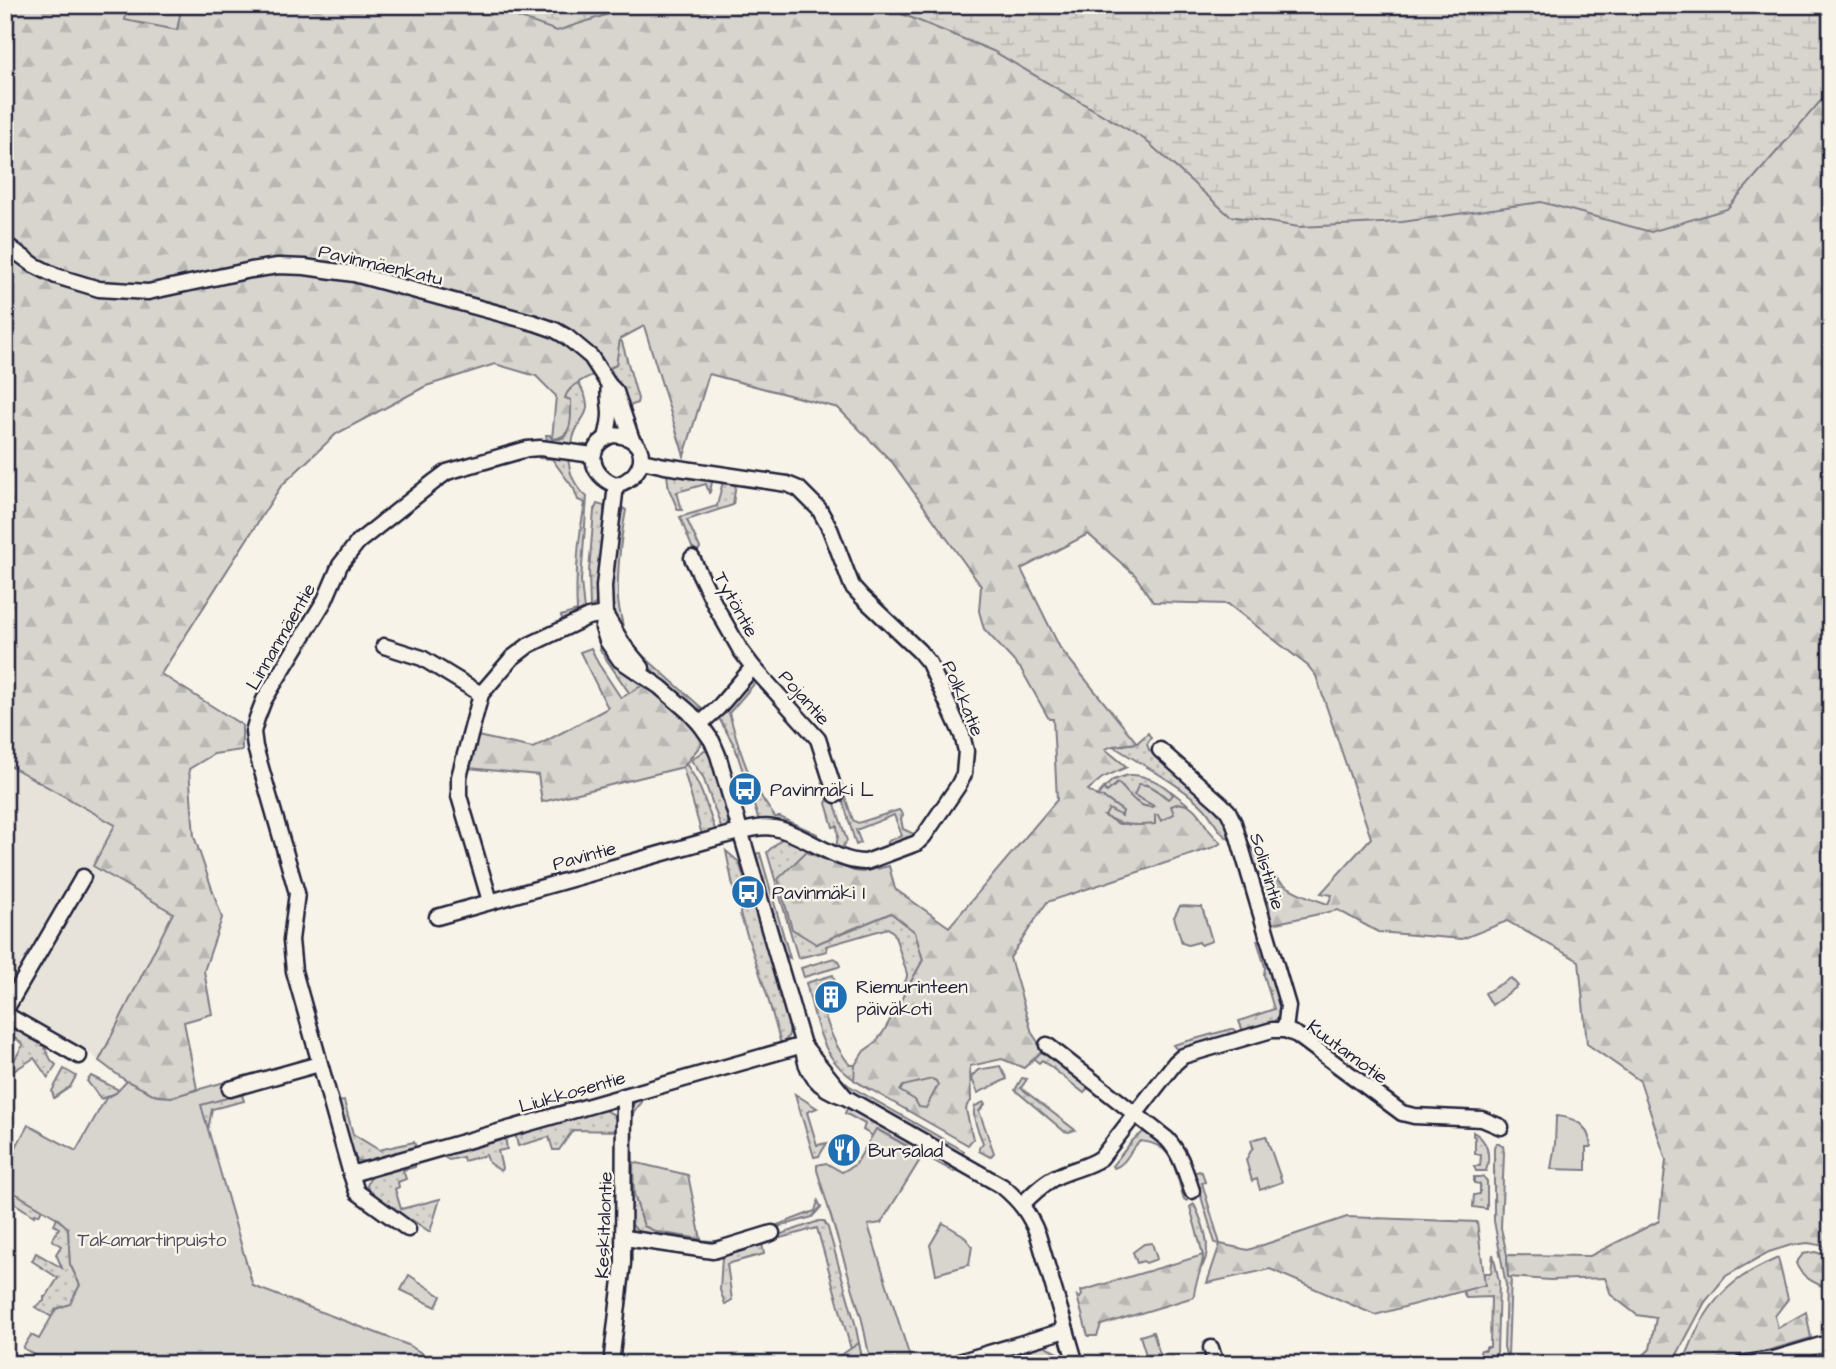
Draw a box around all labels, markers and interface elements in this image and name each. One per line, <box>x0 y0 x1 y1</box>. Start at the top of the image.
street label: Pavinmäenkatu <box>316 238 446 293</box>
street label: Tytöntie <box>706 567 765 643</box>
street label: Linnanmäentie <box>240 578 323 695</box>
street label: Polkkatie <box>935 657 991 741</box>
street label: Pojantie <box>772 664 836 732</box>
bus stop icon: Pavinmäki L <box>726 770 764 808</box>
place label: Pavinmäki L <box>770 777 874 804</box>
street label: Solistintie <box>1242 830 1291 913</box>
street label: Pavintie <box>550 835 619 878</box>
bus stop icon: Pavinmäki I <box>729 873 767 911</box>
place label: Pavinmäki I <box>772 880 866 907</box>
place label: Riemurinteen päiväkoti <box>856 974 968 1023</box>
building icon: Riemurinteen päiväkoti <box>812 978 850 1016</box>
street label: Kuutamotie <box>1301 1014 1393 1091</box>
street label: Liukkosentie <box>516 1064 629 1121</box>
restaurant icon: Bursalad <box>825 1131 863 1169</box>
place label: Bursalad <box>868 1138 943 1165</box>
street label: Keskitalontie <box>589 1171 620 1279</box>
park label: Takamartinpuisto <box>78 1227 227 1254</box>

